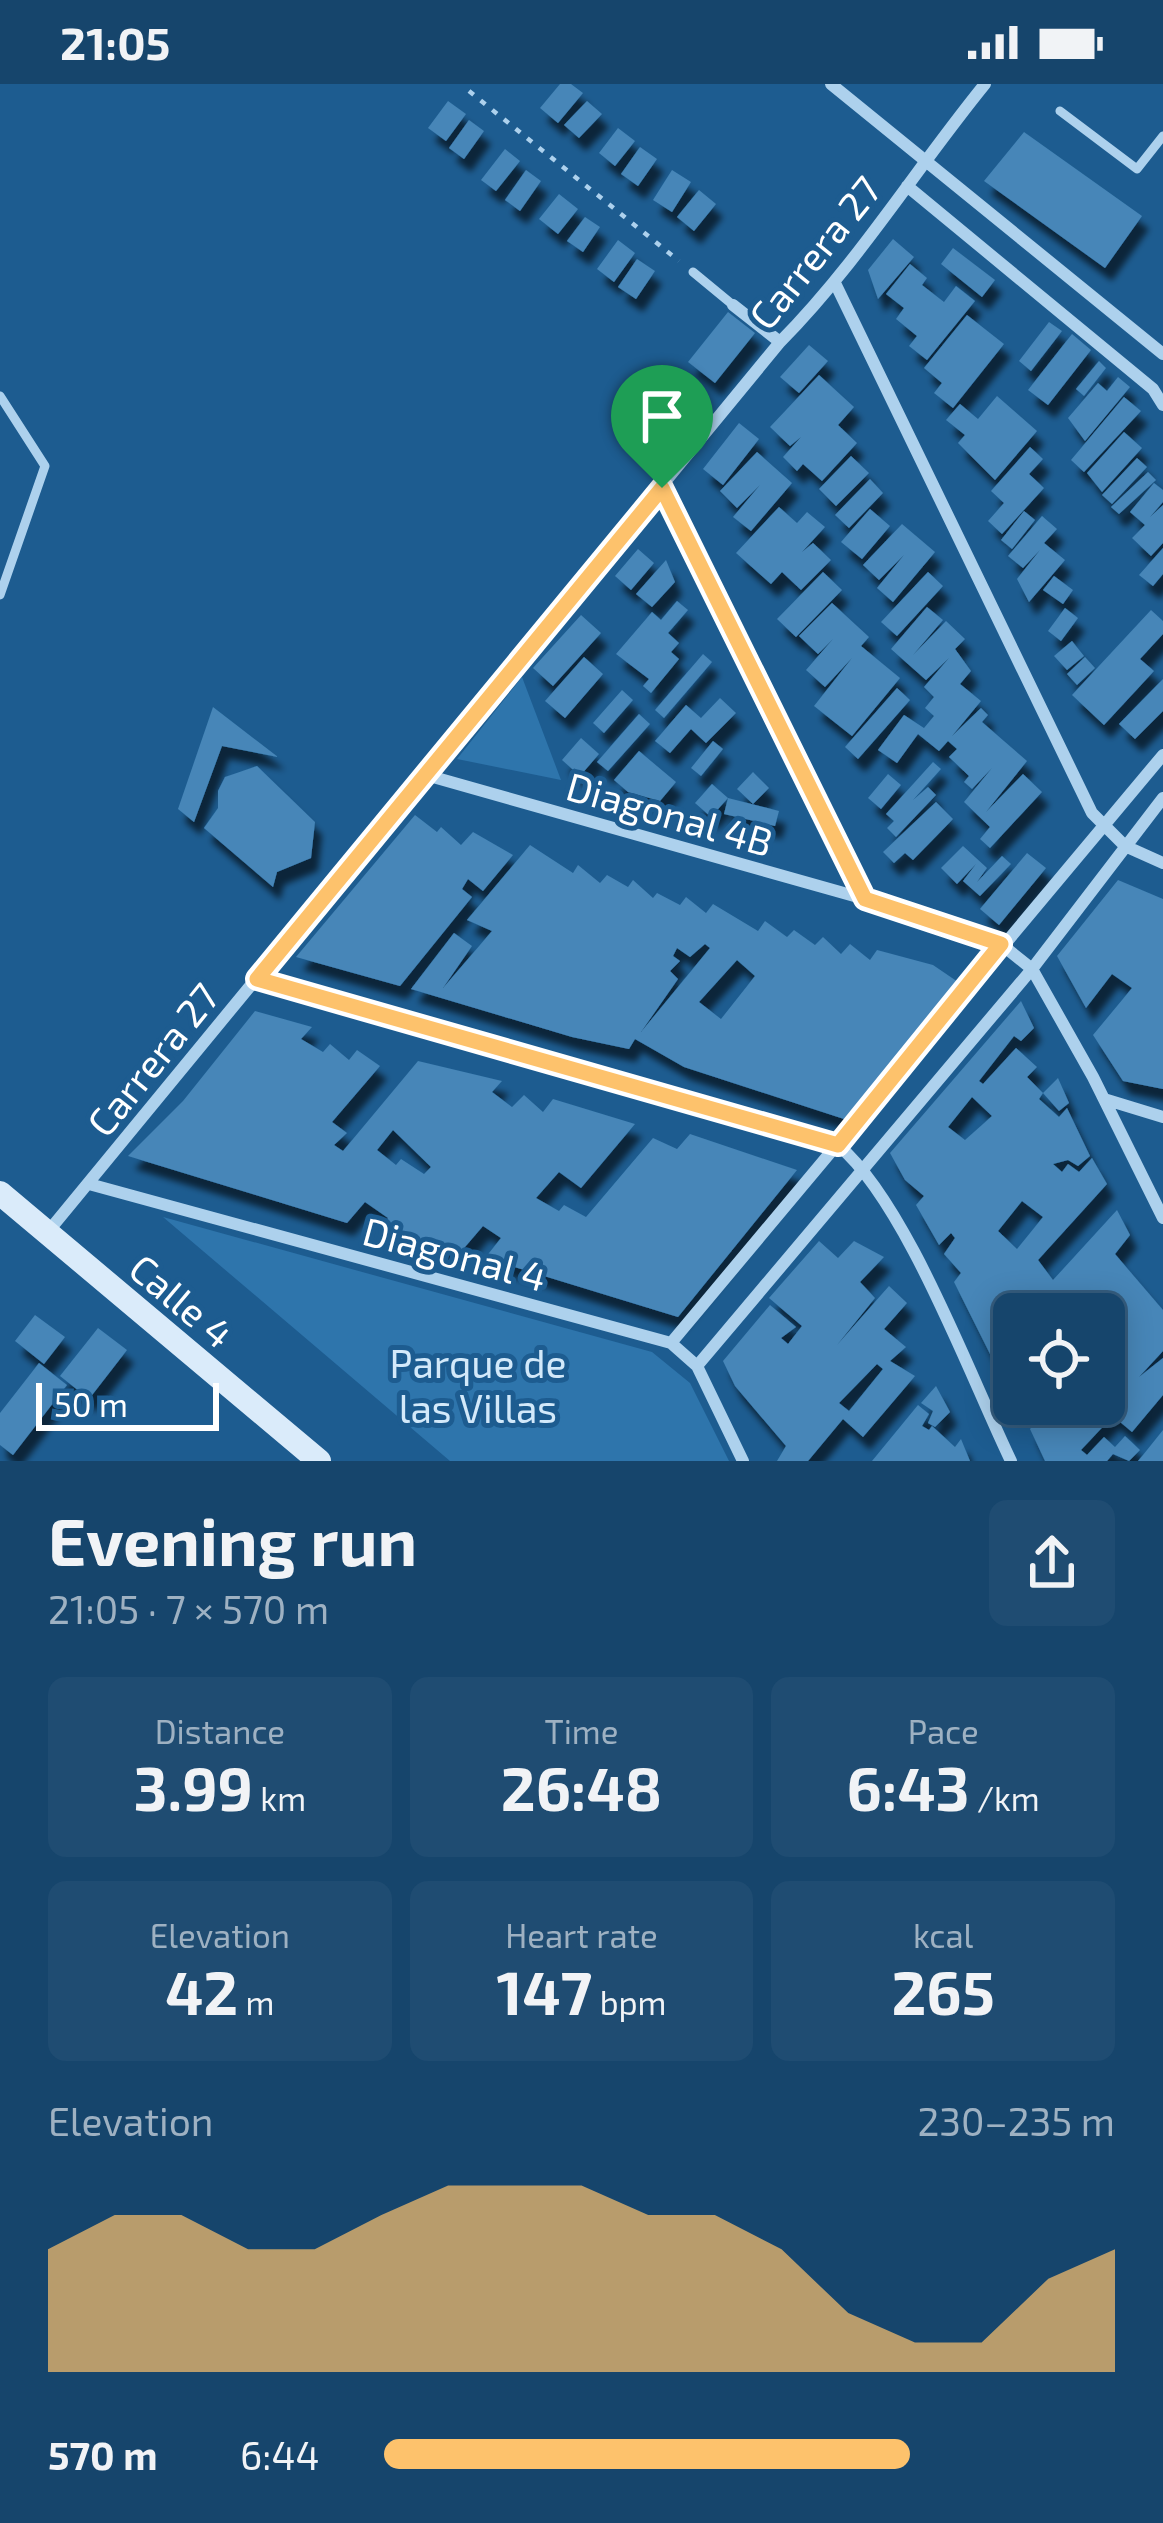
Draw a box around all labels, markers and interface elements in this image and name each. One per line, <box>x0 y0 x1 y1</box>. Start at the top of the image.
text: 21:05 <box>60 15 170 69</box>
street label: Carrera 27 <box>738 166 890 338</box>
pin <box>611 365 713 488</box>
icon: arrive <box>629 383 695 449</box>
street label: Diagonal 4B <box>561 761 779 865</box>
street label: Carrera 27 <box>76 973 228 1145</box>
street label: Diagonal 4 <box>358 1206 552 1300</box>
street label: Calle 4 <box>121 1243 243 1357</box>
map controls <box>993 1293 1125 1425</box>
button: locate <box>993 1293 1125 1425</box>
park label: Parque de las Villas <box>390 1339 566 1431</box>
scale bar <box>36 1377 219 1430</box>
text: 50 m <box>54 1384 128 1424</box>
text: Evening run <box>48 1500 417 1579</box>
button: share <box>989 1500 1115 1626</box>
text: 21:05 · 7 × 570 m <box>48 1585 329 1632</box>
text: Distance <box>155 1711 285 1751</box>
text: Time <box>544 1711 618 1751</box>
text: Pace <box>908 1711 979 1751</box>
text: 3.99 <box>134 1751 253 1823</box>
text: 26:48 <box>501 1751 662 1823</box>
text: 6:43 <box>847 1751 970 1823</box>
text: km <box>253 1778 306 1818</box>
text: /km <box>970 1778 1040 1818</box>
text: Elevation <box>150 1915 290 1955</box>
text: Heart rate <box>505 1915 658 1955</box>
text: kcal <box>913 1915 973 1955</box>
text: 42 <box>165 1955 238 2027</box>
text: 147 <box>496 1955 592 2027</box>
text: 265 <box>891 1955 995 2027</box>
text: m <box>238 1982 275 2022</box>
text: bpm <box>592 1982 667 2022</box>
text: Elevation <box>48 2097 213 2144</box>
text: 230–235 m <box>917 2097 1115 2144</box>
text: 570 m <box>48 2431 158 2478</box>
text: 6:44 <box>240 2431 319 2478</box>

